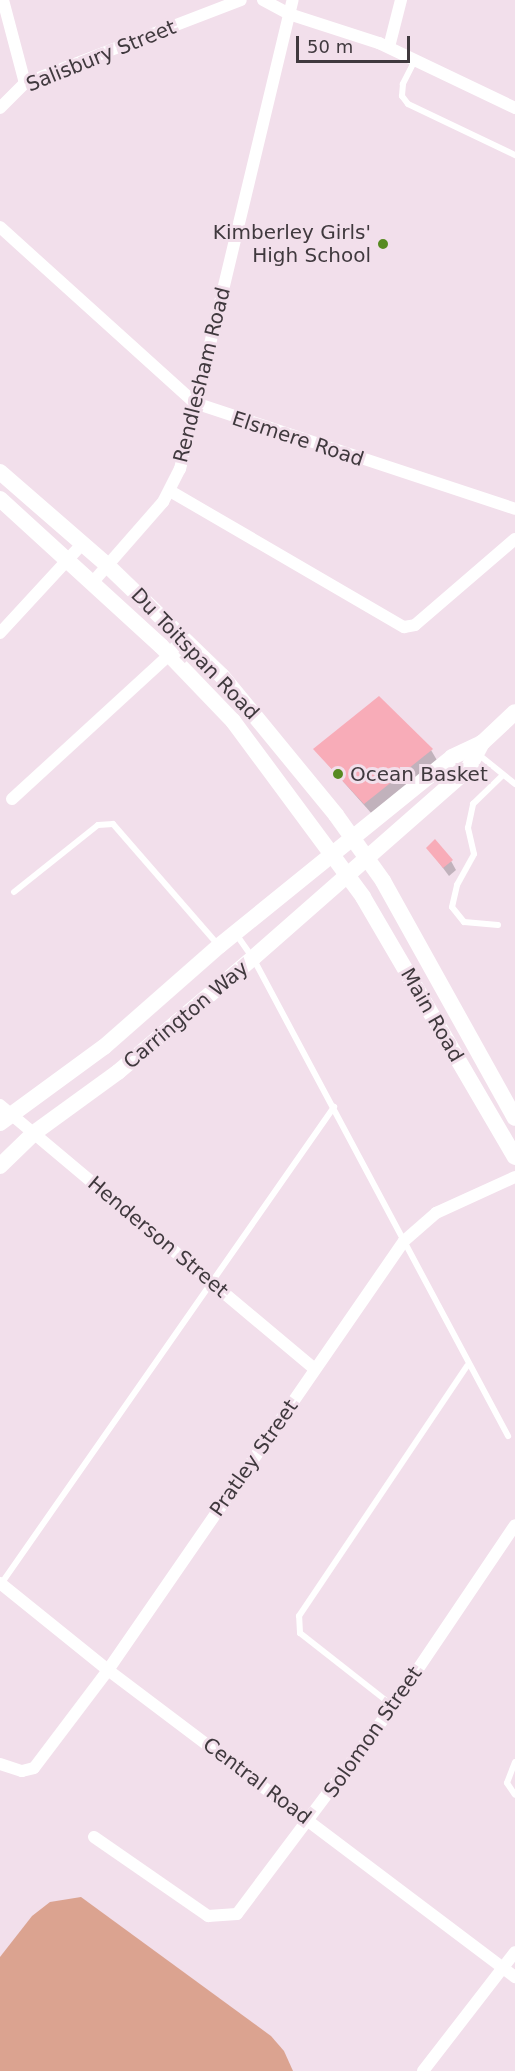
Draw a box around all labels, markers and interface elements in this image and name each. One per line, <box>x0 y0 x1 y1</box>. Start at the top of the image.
street label: Salisbury Street <box>23 15 179 97</box>
scale bar <box>299 24 413 62</box>
text: 50 m <box>307 36 353 57</box>
place label: Kimberley Girls' High School <box>213 220 371 267</box>
marker: Kimberley Girls' High School <box>376 237 390 251</box>
street label: Rendlesham Road <box>169 285 235 465</box>
street label: Elsmere Road <box>229 406 367 472</box>
street label: Du Toitspan Road <box>126 583 264 725</box>
place label: Ocean Basket <box>350 762 488 786</box>
marker: Ocean Basket <box>331 767 345 781</box>
street label: Carrington Way <box>119 956 253 1074</box>
street label: Main Road <box>396 964 468 1066</box>
street label: Henderson Street <box>83 1171 233 1303</box>
street label: Pratley Street <box>205 1395 303 1521</box>
street label: Solomon Street <box>319 1662 427 1802</box>
street label: Central Road <box>198 1732 316 1830</box>

